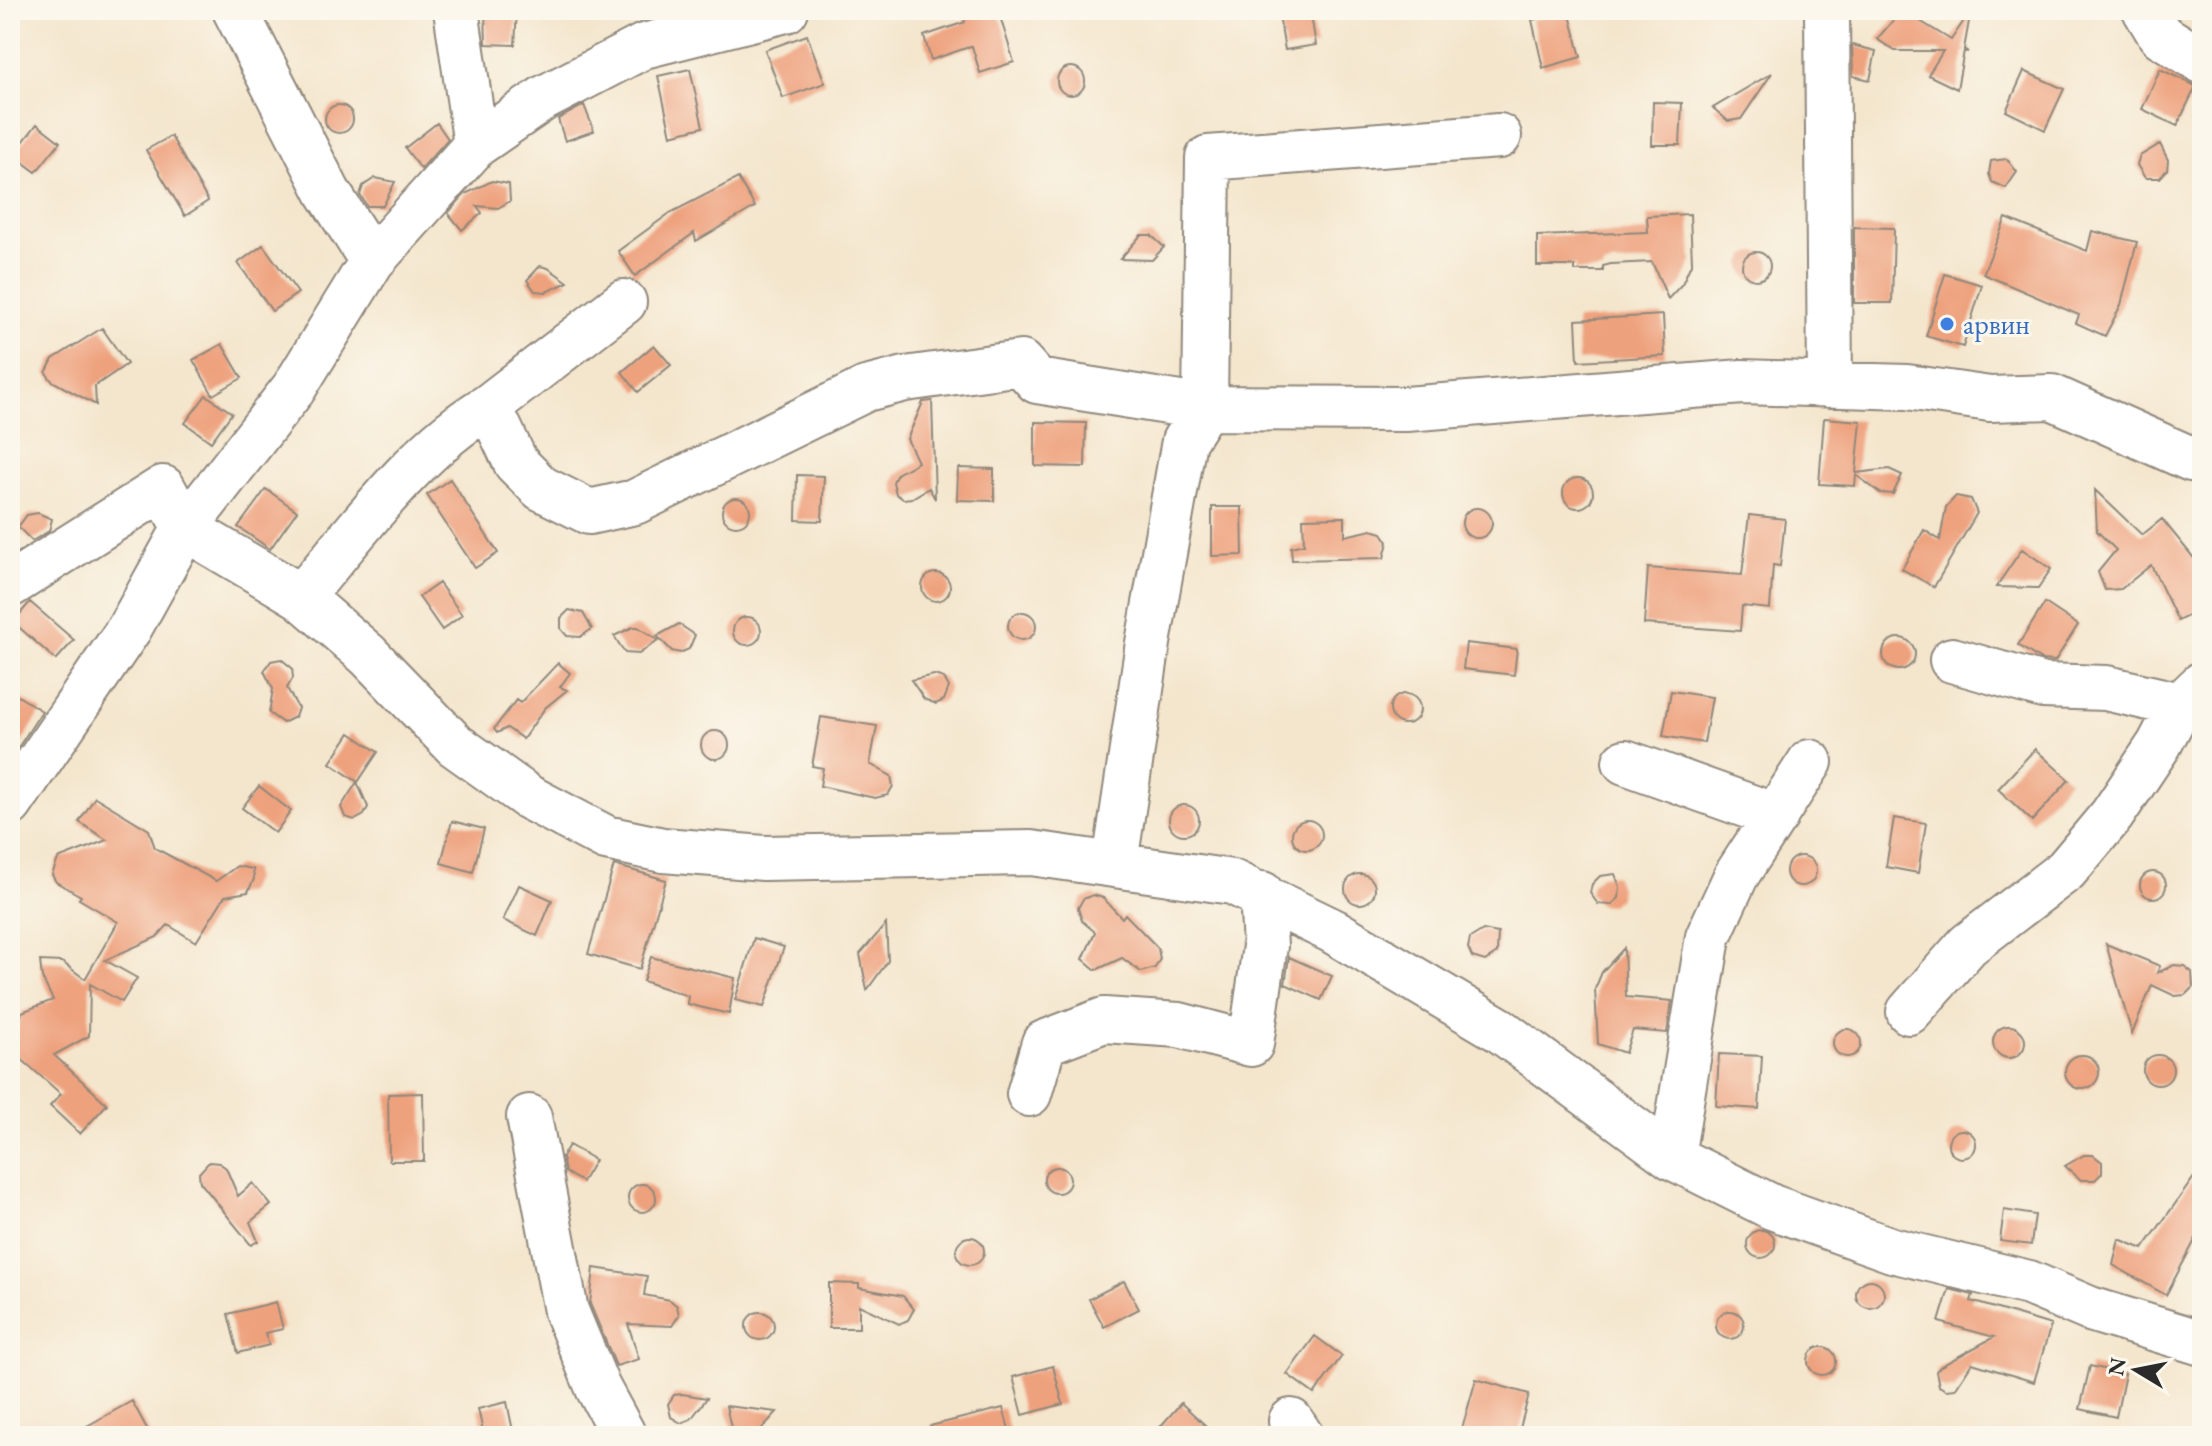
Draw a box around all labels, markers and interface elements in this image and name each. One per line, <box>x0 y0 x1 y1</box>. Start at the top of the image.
place label: арвин <box>1963 306 2030 342</box>
marker: арвин <box>1938 315 1956 333</box>
north arrow <box>2096 1330 2176 1410</box>
text: N <box>2101 1355 2133 1378</box>

